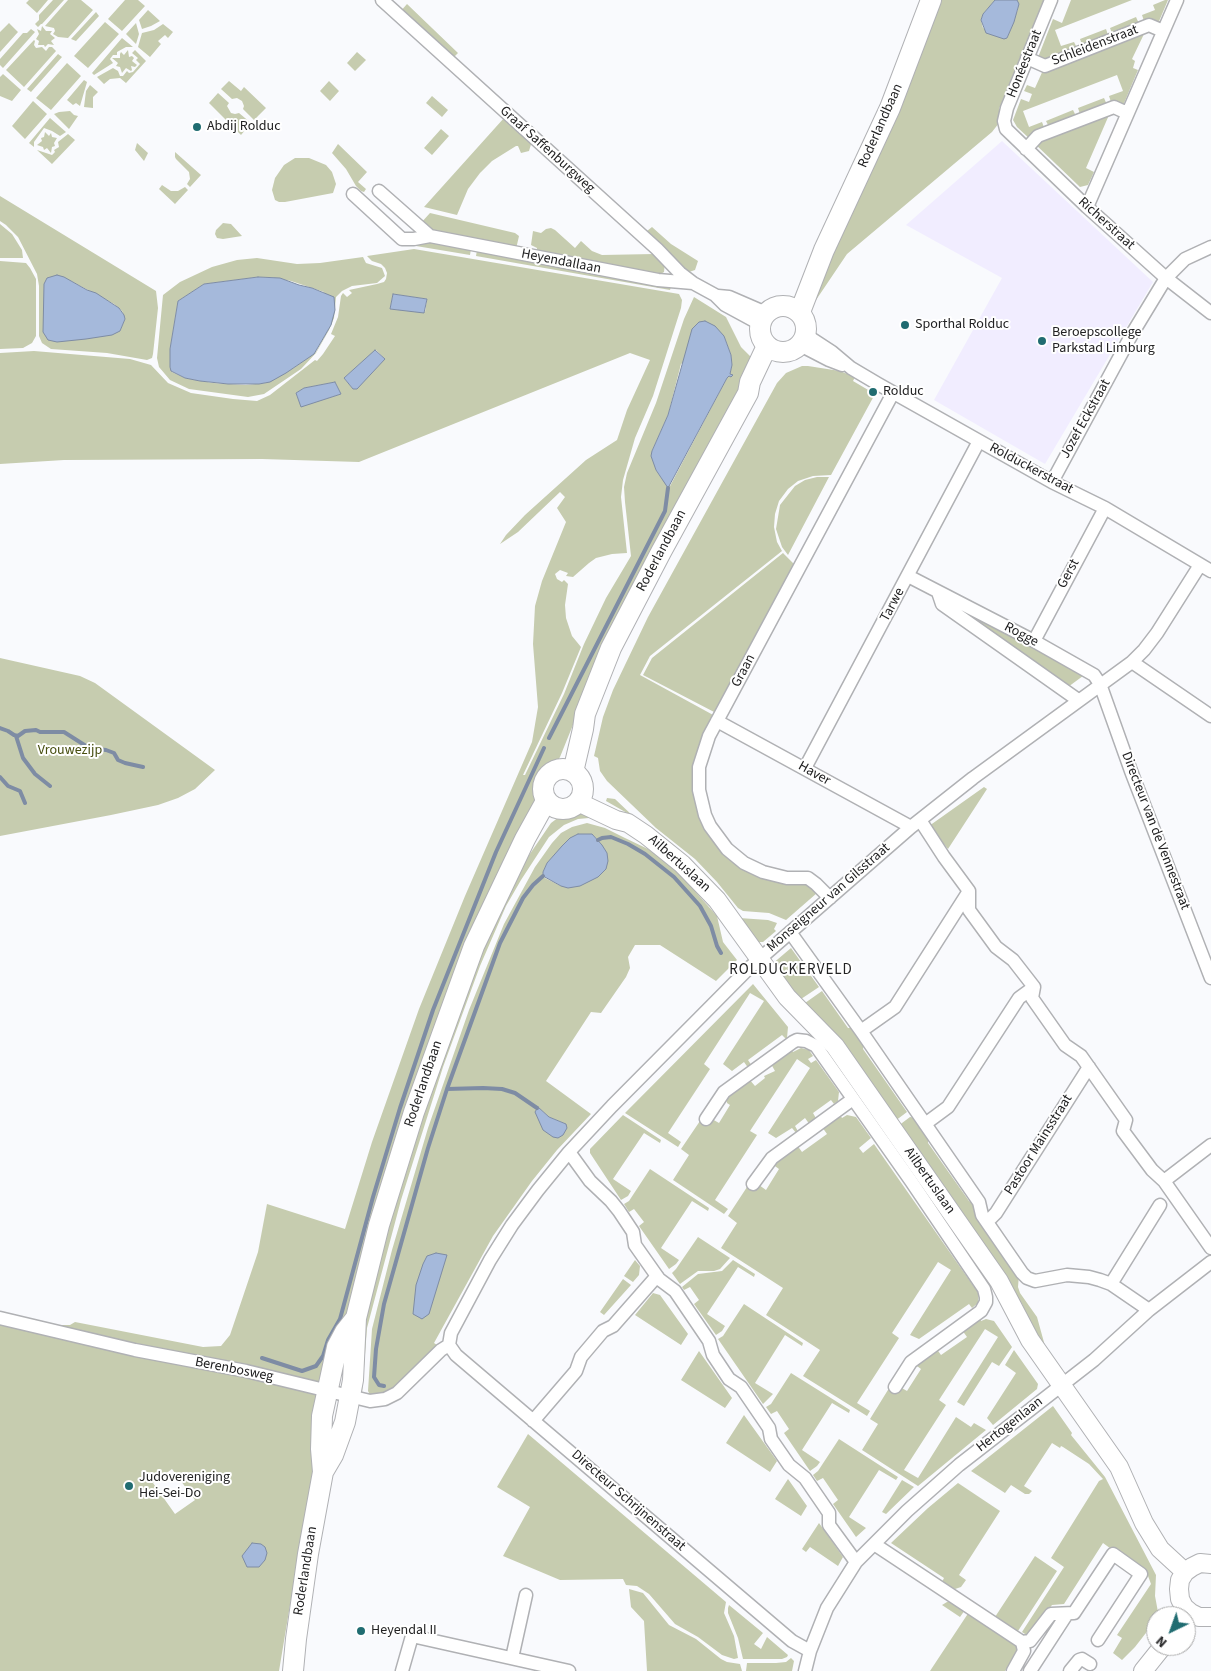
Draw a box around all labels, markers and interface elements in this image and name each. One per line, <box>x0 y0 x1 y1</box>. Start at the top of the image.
street label: Schleidenstraat <box>1049 22 1141 70</box>
street label: Honéestraat <box>1004 28 1046 100</box>
street label: Roderlandbaan <box>855 81 907 171</box>
street label: Graaf Saffenburgweg <box>496 103 598 197</box>
place label: Abdij Rolduc <box>207 119 281 135</box>
marker: Abdij Rolduc <box>191 121 203 133</box>
street label: Richerstraat <box>1074 194 1138 254</box>
street label: Heyendallaan <box>520 246 602 278</box>
place label: Sporthal Rolduc <box>915 317 1009 333</box>
marker: Sporthal Rolduc <box>899 319 911 331</box>
place label: Beroepscollege Parkstad Limburg <box>1052 325 1155 358</box>
marker: Beroepscollege Parkstad Limburg <box>1036 335 1048 347</box>
street label: Jozef Eckstraat <box>1057 377 1115 461</box>
place label: Rolduc <box>883 384 924 400</box>
marker: Rolduc <box>867 386 879 398</box>
street label: Rolduckerstraat <box>986 440 1076 498</box>
street label: Roderlandbaan <box>633 507 691 595</box>
street label: Gerst <box>1054 557 1084 591</box>
street label: Tarwe <box>877 585 909 625</box>
street label: Rogge <box>1001 619 1041 651</box>
street label: Graan <box>728 652 760 690</box>
park label: Vrouwezijp <box>38 743 102 759</box>
street label: Directeur van de Vennestraat <box>1117 750 1193 912</box>
street label: Haver <box>795 758 833 790</box>
street label: Ailbertuslaan <box>645 832 713 896</box>
street label: Monseigneur van Gilsstraat <box>764 840 894 956</box>
district label: ROLDUCKERVELD <box>728 962 854 980</box>
street label: Roderlandbaan <box>401 1039 447 1129</box>
street label: Pastoor Mainsstraat <box>1001 1092 1077 1198</box>
street label: Ailbertuslaan <box>900 1144 958 1218</box>
street label: Berenbosweg <box>193 1354 275 1386</box>
street label: Hertogenlaan <box>973 1394 1047 1456</box>
street label: Directeur Schrijnenstraat <box>568 1447 688 1555</box>
place label: Judovereniging Hei-Sei-Do <box>139 1470 230 1502</box>
marker: Judovereniging Hei-Sei-Do <box>123 1480 135 1492</box>
street label: Roderlandbaan <box>291 1525 321 1617</box>
north arrow <box>1146 1606 1196 1656</box>
place label: Heyendal II <box>371 1623 437 1639</box>
marker: Heyendal II <box>355 1625 367 1637</box>
text: N <box>1151 1631 1172 1652</box>

